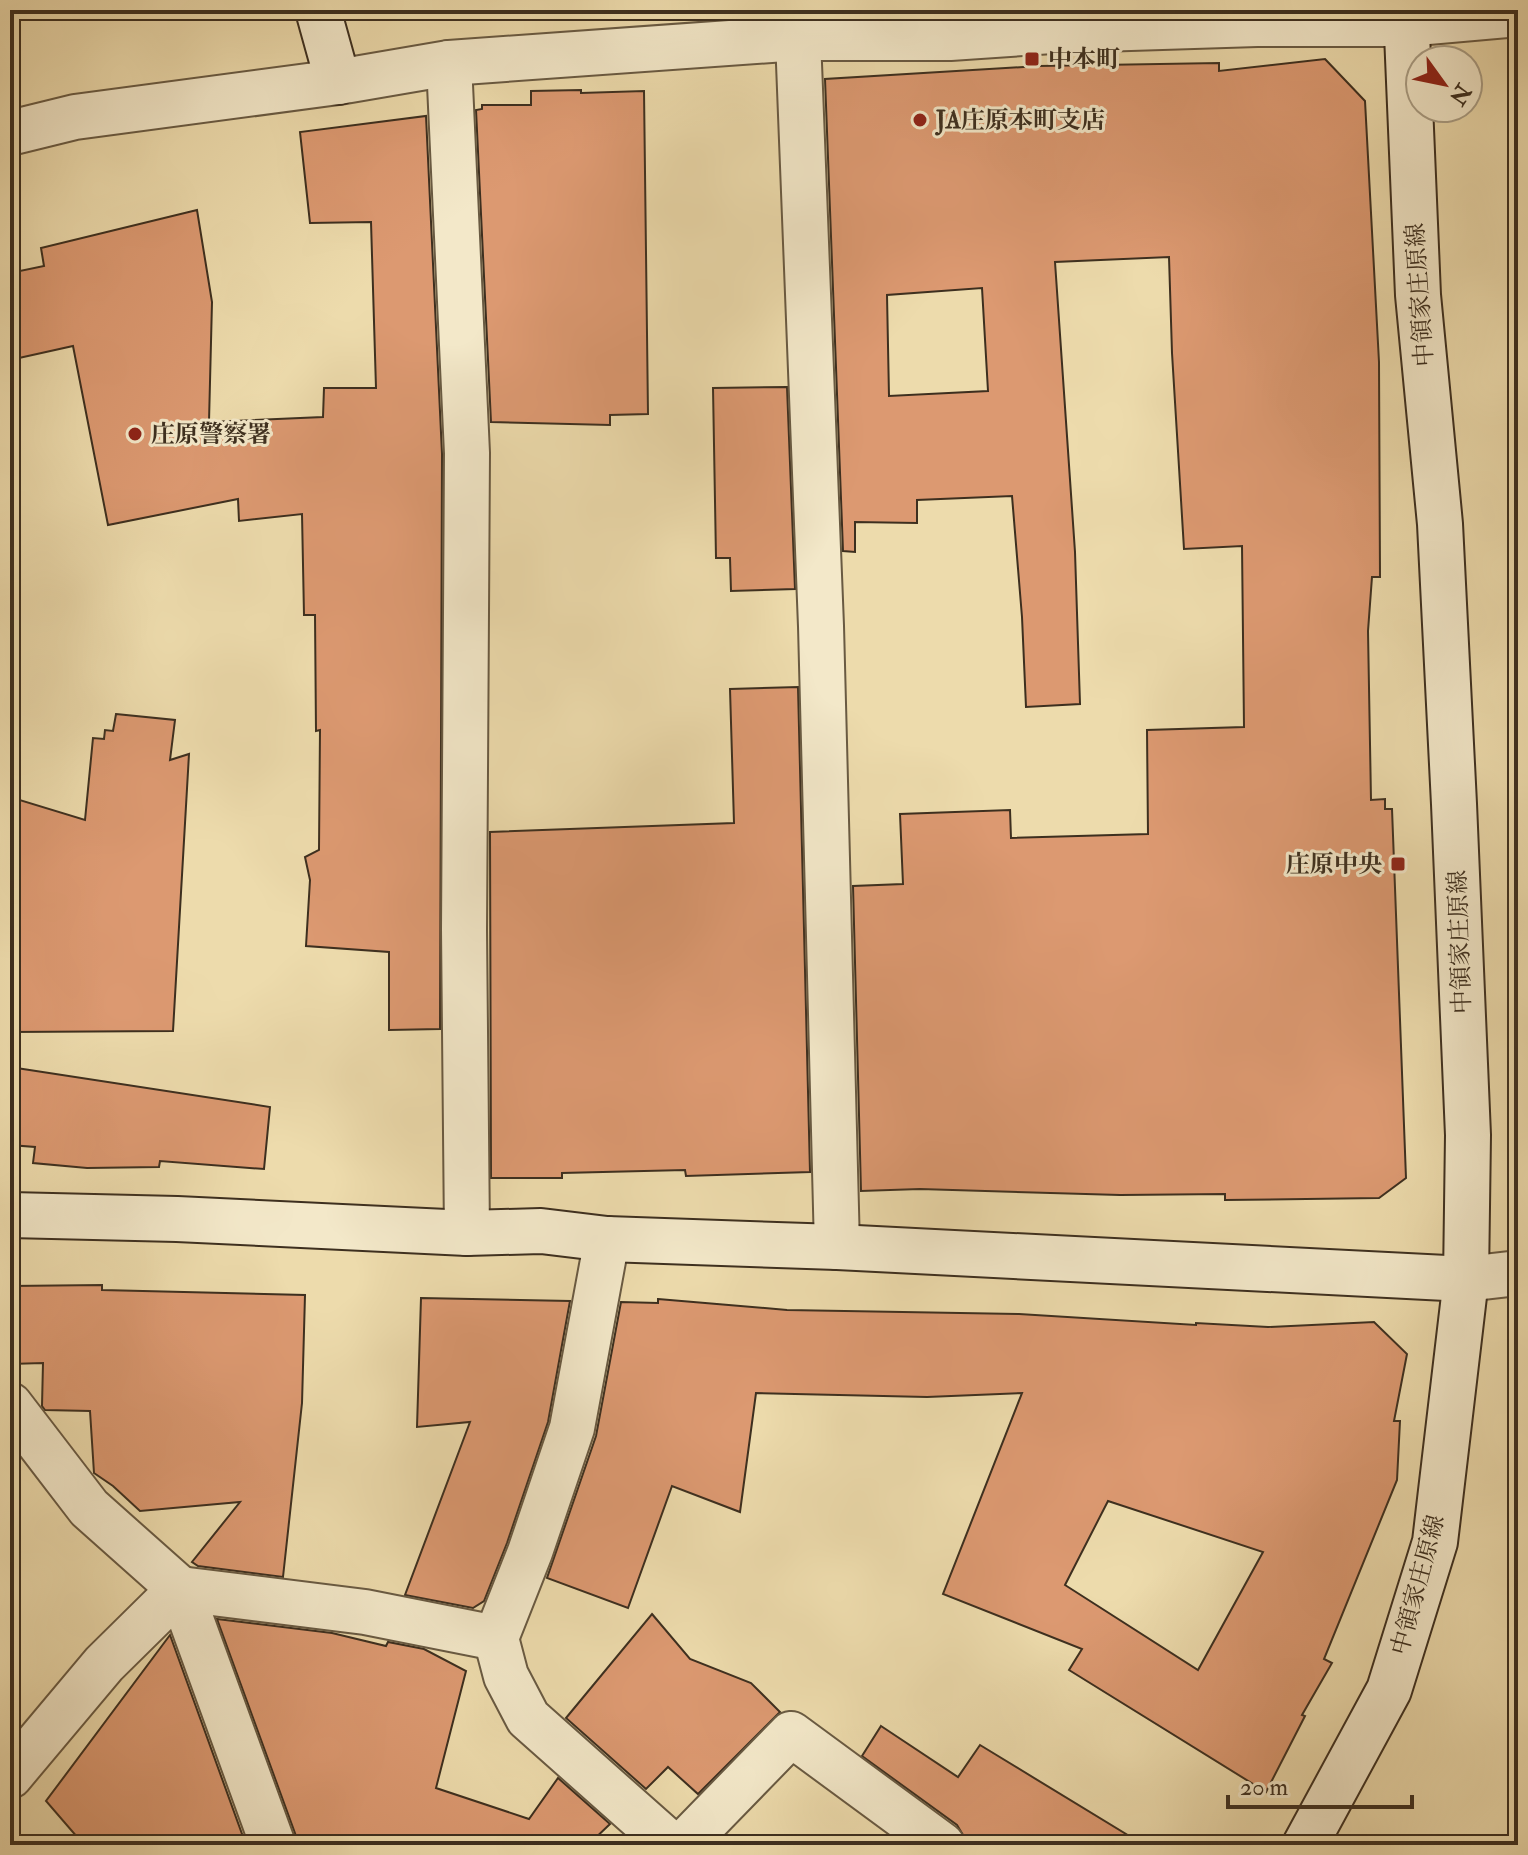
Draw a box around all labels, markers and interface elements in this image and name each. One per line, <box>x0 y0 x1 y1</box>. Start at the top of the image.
place label: 中本町 <box>1048 44 1120 75</box>
north arrow <box>1404 44 1484 124</box>
marker: 中本町 <box>1023 50 1041 68</box>
text: N <box>1443 78 1478 110</box>
place label: JA庄原本町支店 <box>935 105 1105 136</box>
marker: JA庄原本町支店 <box>911 111 929 129</box>
street label: 中領家庄原線 <box>1400 222 1440 368</box>
place label: 庄原警察署 <box>151 419 271 450</box>
marker: 庄原警察署 <box>126 425 144 443</box>
place label: 庄原中央 <box>1286 849 1382 880</box>
marker: 庄原中央 <box>1389 855 1407 873</box>
street label: 中領家庄原線 <box>1442 870 1478 1014</box>
street label: 中領家庄原線 <box>1384 1511 1452 1659</box>
scale bar <box>1228 1759 1412 1809</box>
text: 20 m <box>1240 1772 1289 1803</box>

